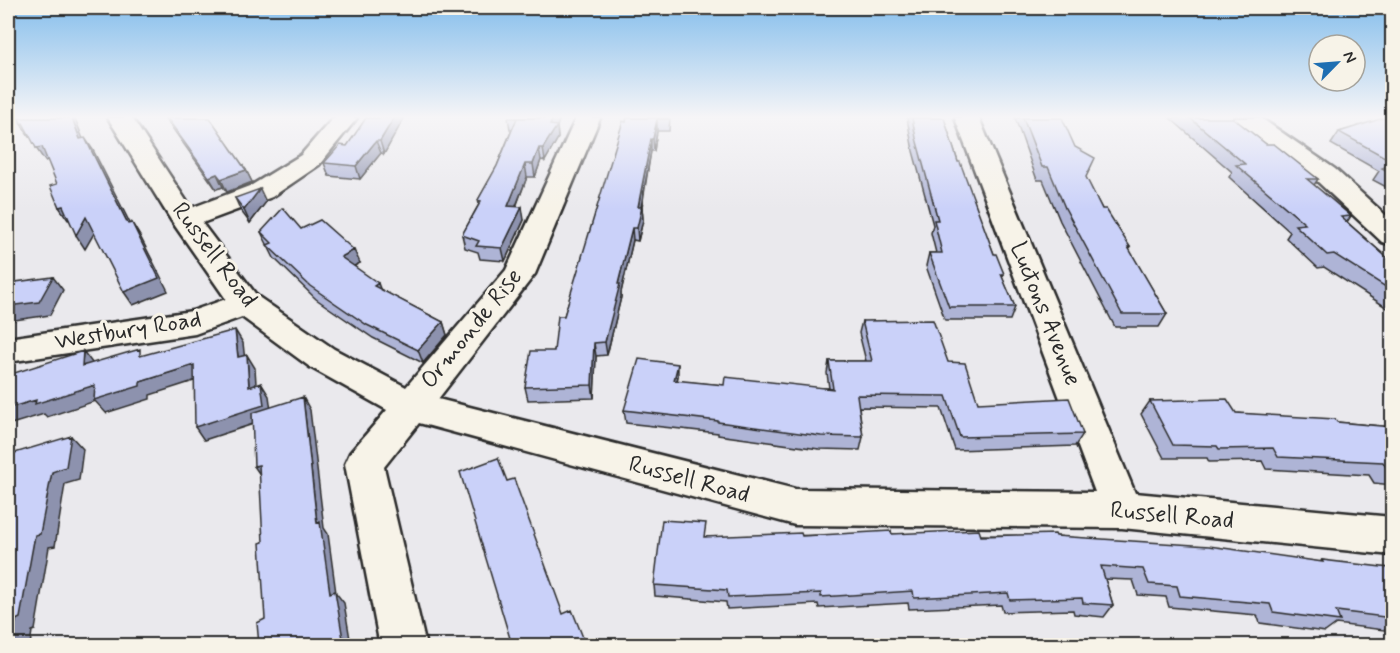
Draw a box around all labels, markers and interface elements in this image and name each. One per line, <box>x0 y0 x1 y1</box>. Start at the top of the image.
north arrow <box>1307 33 1367 93</box>
text: N <box>1337 48 1361 67</box>
street label: Russell Road <box>164 196 264 314</box>
street label: Luctons Avenue <box>1002 237 1088 391</box>
street label: Ormonde Rise <box>414 263 530 395</box>
street label: Westbury Road <box>52 304 204 358</box>
street label: Russell Road <box>625 449 753 511</box>
street label: Russell Road <box>1109 495 1235 537</box>

